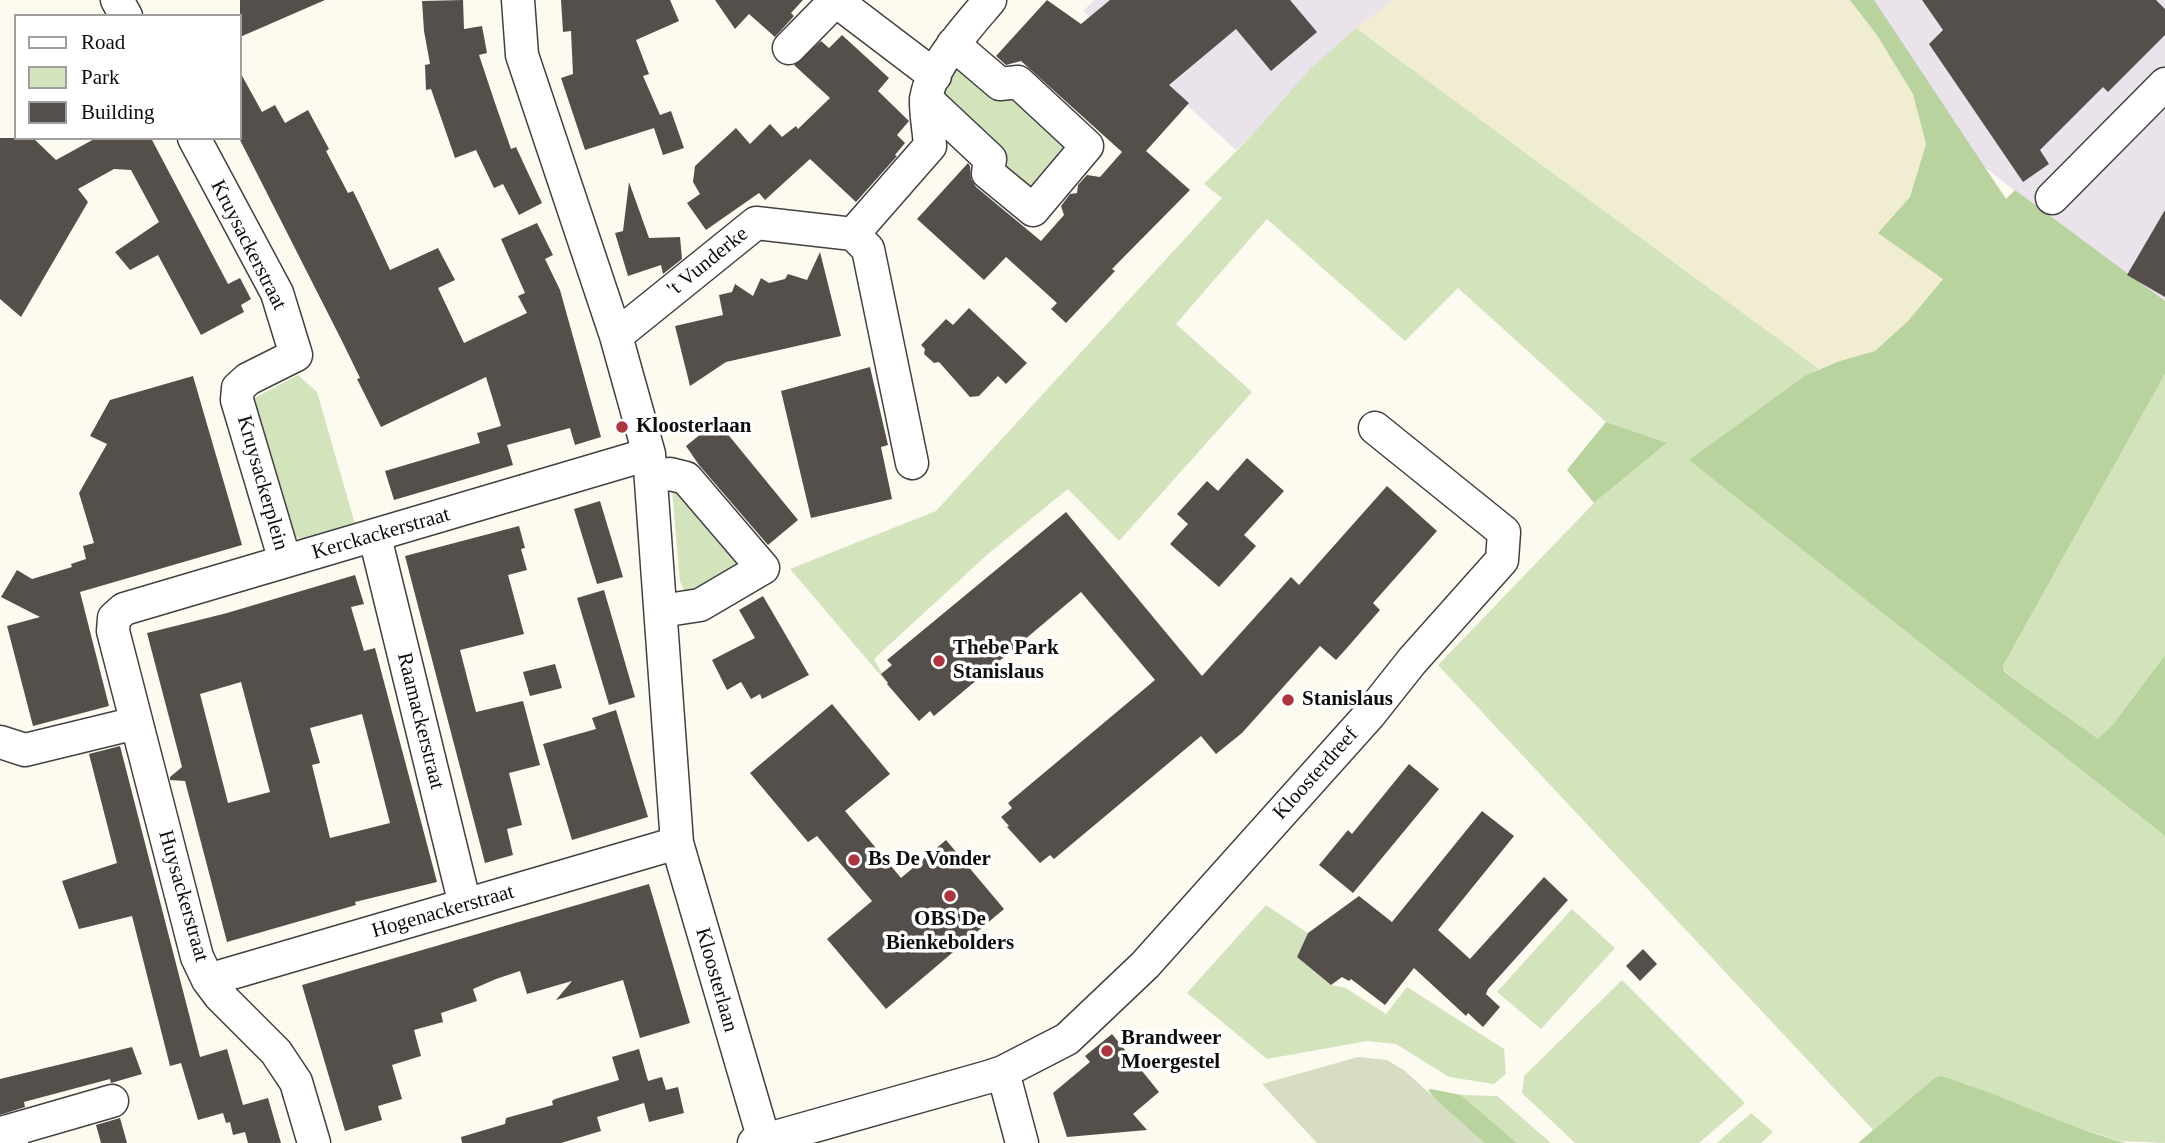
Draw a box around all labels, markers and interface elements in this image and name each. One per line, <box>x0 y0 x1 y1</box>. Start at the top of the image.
legend <box>14 14 242 140</box>
text: Road <box>81 30 125 54</box>
text: Park <box>81 65 120 89</box>
text: Building <box>81 100 155 124</box>
street label: Kruysackerstraat <box>204 176 292 314</box>
street label: 't Vunderke <box>663 222 753 302</box>
street label: Kruysackerplein <box>231 413 293 553</box>
place label: Kloosterlaan <box>636 414 751 440</box>
marker: Kloosterlaan <box>614 419 630 435</box>
street label: Kerckackerstraat <box>309 502 453 566</box>
place label: Thebe Park Stanislaus <box>953 636 1059 686</box>
street label: Raamackerstraat <box>391 650 449 792</box>
marker: Thebe Park Stanislaus <box>931 653 947 669</box>
place label: Stanislaus <box>1302 687 1393 713</box>
marker: Stanislaus <box>1280 692 1296 708</box>
street label: Kloosterdreef <box>1268 723 1364 825</box>
street label: Huysackerstraat <box>152 828 214 964</box>
place label: Bs De Vonder <box>868 847 991 873</box>
marker: Bs De Vonder <box>846 852 862 868</box>
street label: Hogenackerstraat <box>369 880 517 944</box>
marker: OBS De Bienkebolders <box>942 888 958 904</box>
place label: OBS De Bienkebolders <box>886 907 1014 957</box>
street label: Kloosterlaan <box>689 925 743 1035</box>
place label: Brandweer Moergestel <box>1121 1026 1221 1076</box>
marker: Brandweer Moergestel <box>1099 1043 1115 1059</box>

